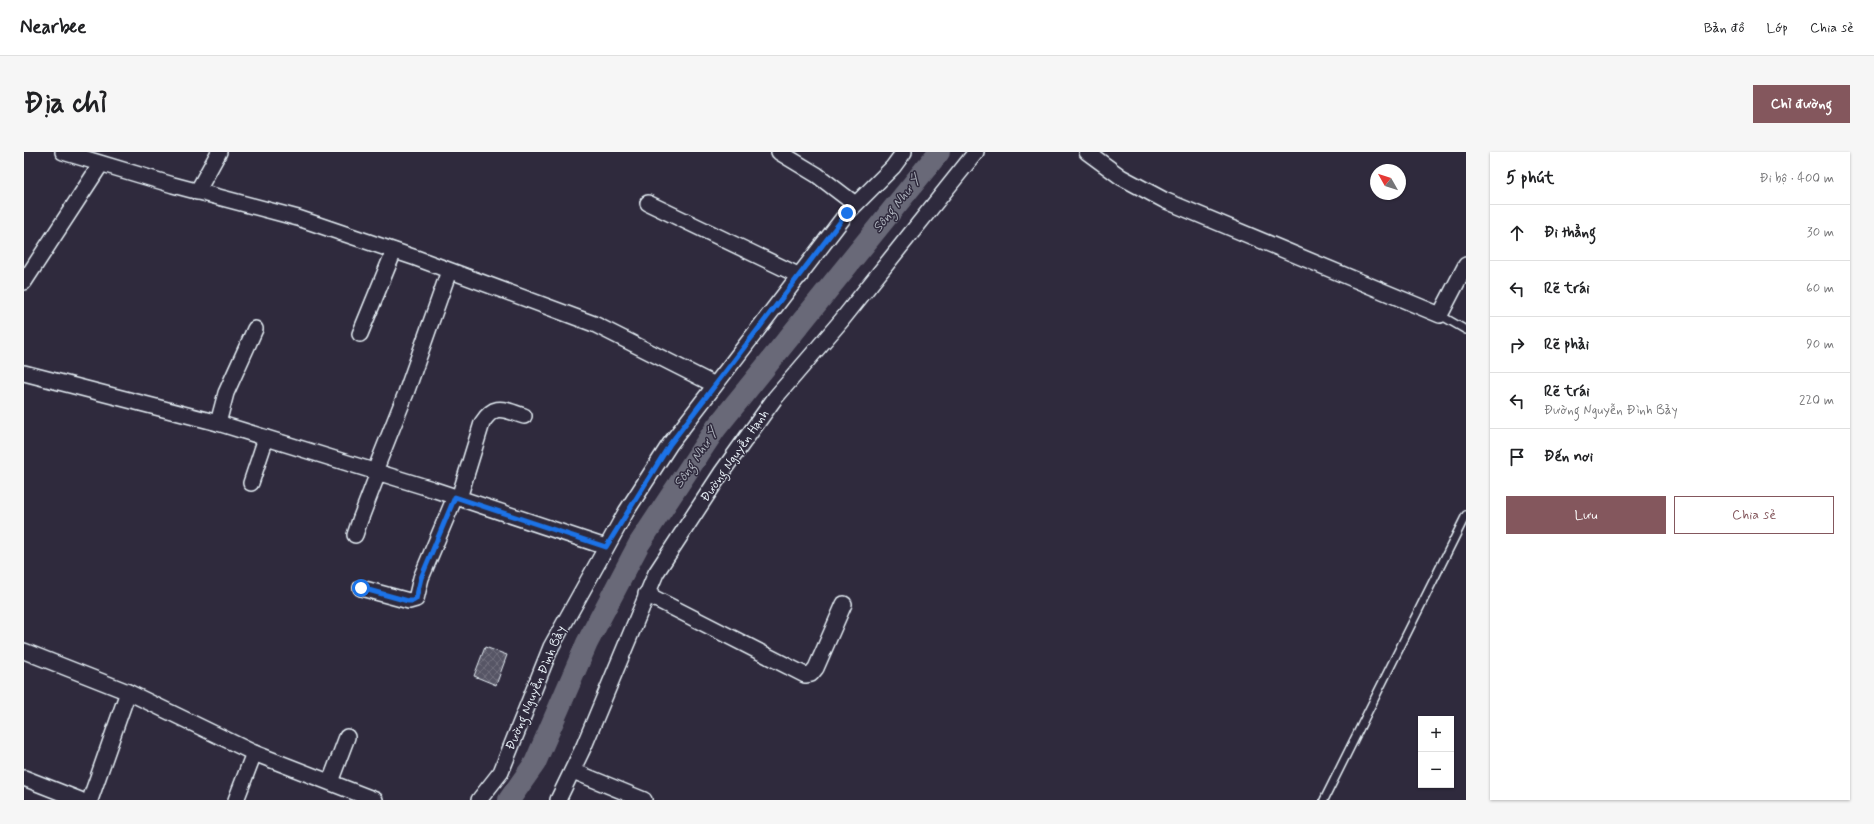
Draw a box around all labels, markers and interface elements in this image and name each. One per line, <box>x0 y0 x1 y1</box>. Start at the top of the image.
text: Nearbee <box>20 15 86 40</box>
text: Bản đồ <box>1704 19 1745 37</box>
text: Lớp <box>1767 19 1788 37</box>
text: Chia sẻ <box>1810 19 1854 37</box>
button: Chỉ đường <box>1753 85 1850 123</box>
text: Địa chỉ <box>24 86 107 123</box>
north arrow <box>1370 164 1406 200</box>
text: 5 phút <box>1506 167 1554 189</box>
water label: Sông Như Ý <box>869 170 929 237</box>
text: Đi bộ · 400 m <box>1760 170 1834 187</box>
route end <box>838 204 856 222</box>
icon: ahead <box>1506 222 1528 244</box>
text: Đi thẳng <box>1544 223 1596 243</box>
text: 30 m <box>1807 224 1834 241</box>
icon: left <box>1506 278 1528 300</box>
text: Rẽ trái <box>1544 279 1590 299</box>
text: 60 m <box>1806 280 1834 297</box>
icon: right <box>1506 334 1528 356</box>
text: Rẽ phải <box>1544 335 1589 355</box>
text: 90 m <box>1806 336 1834 353</box>
text: Rẽ trái <box>1544 382 1590 402</box>
icon: left <box>1506 390 1528 412</box>
text: 220 m <box>1799 392 1834 409</box>
text: Đường Nguyễn Đình Bảy <box>1544 402 1678 419</box>
street label: Đường Nguyễn Hạnh <box>697 406 775 507</box>
water label: Sông Như Ý <box>670 422 726 492</box>
icon: arrive <box>1506 446 1528 468</box>
text: Đến nơi <box>1544 447 1593 467</box>
button: Lưu <box>1506 496 1666 534</box>
button: Chia sẻ <box>1674 496 1834 534</box>
route start <box>352 579 370 597</box>
street label: Đường Nguyễn Đình Bảy <box>502 623 572 754</box>
map controls <box>1418 716 1454 788</box>
button: + <box>1418 716 1454 752</box>
button: − <box>1418 752 1454 788</box>

